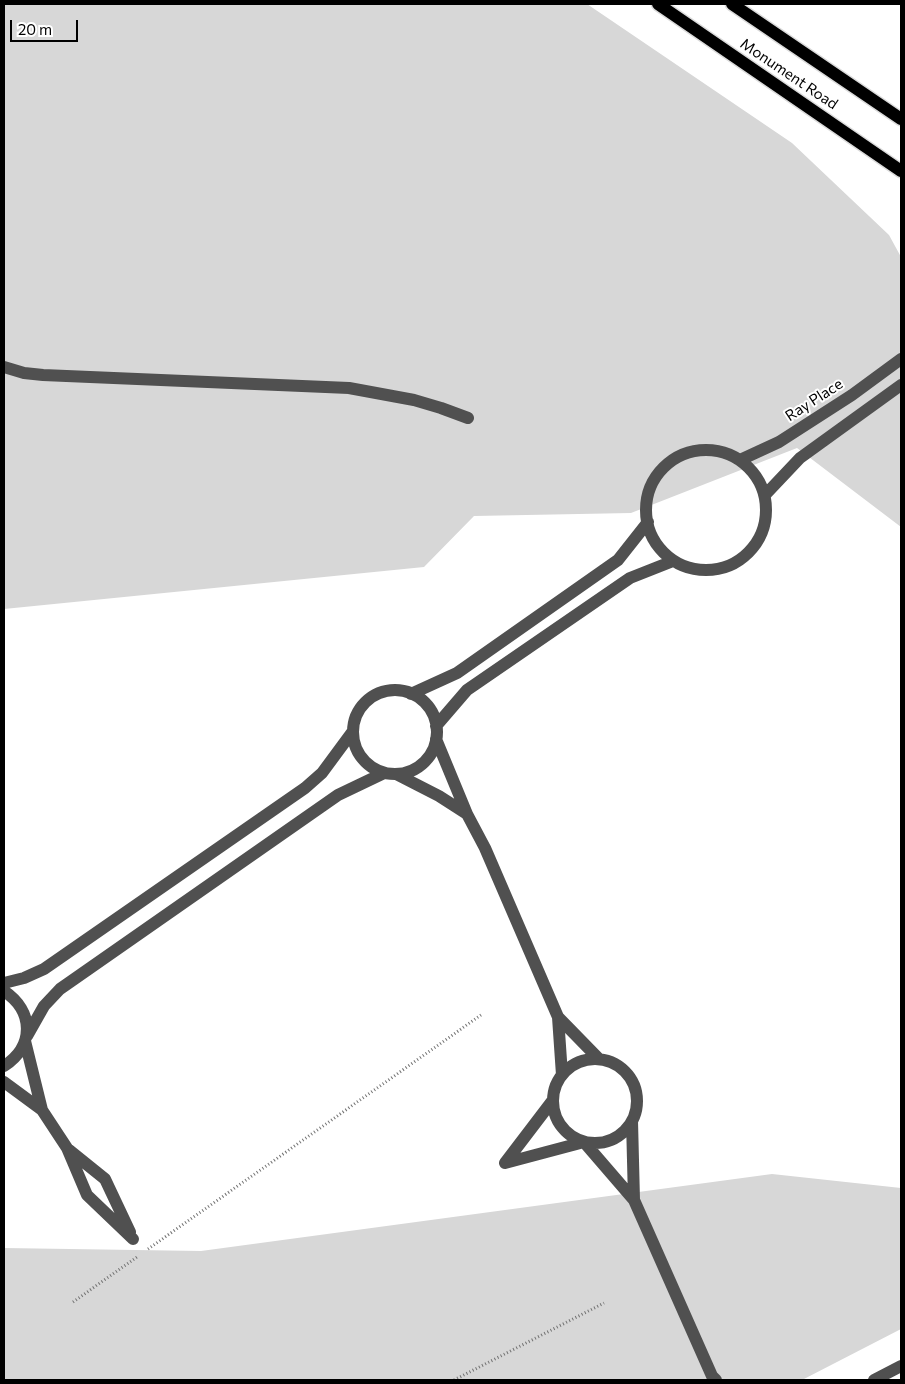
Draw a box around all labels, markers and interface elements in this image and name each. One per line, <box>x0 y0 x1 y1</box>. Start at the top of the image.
scale bar <box>12 10 80 42</box>
text: 20 m <box>18 20 52 38</box>
street label: Monument Road <box>737 35 841 113</box>
street label: Ray Place <box>782 375 846 425</box>

